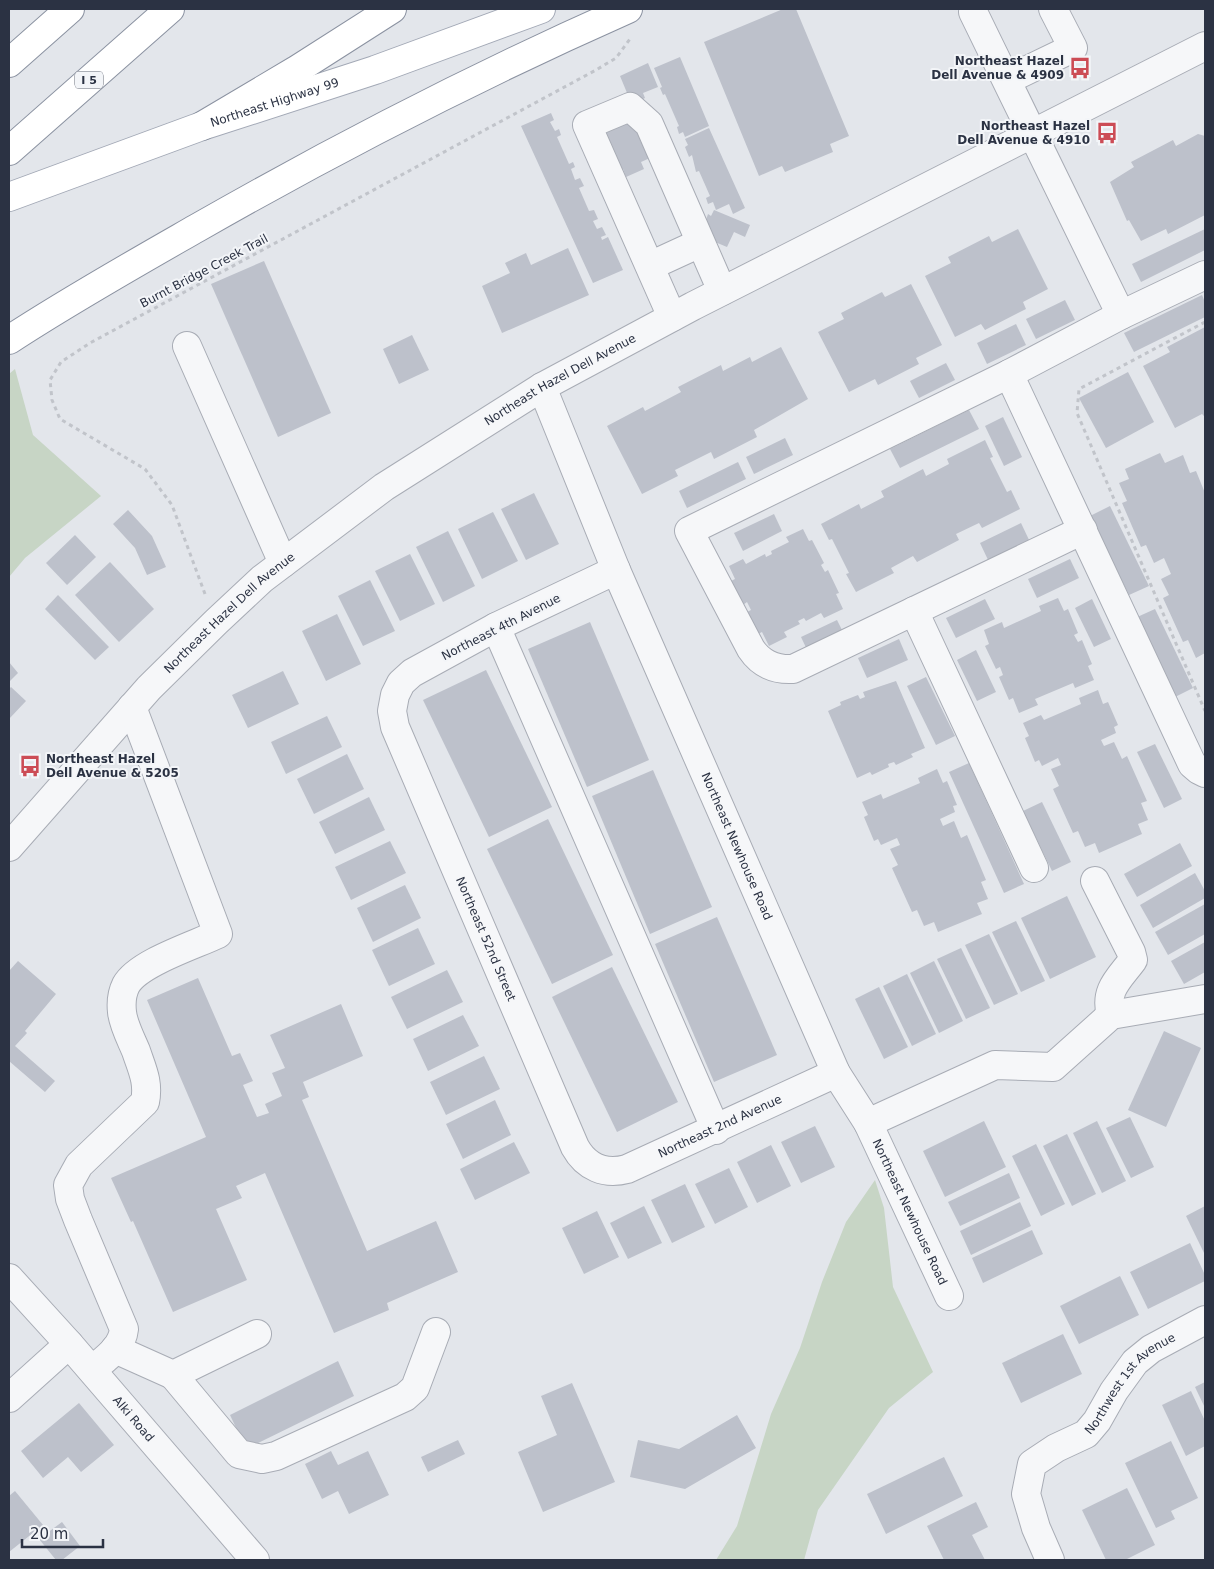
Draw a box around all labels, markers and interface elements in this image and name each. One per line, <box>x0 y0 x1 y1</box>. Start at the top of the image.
place label: Northeast Hazel Dell Avenue & 4909 <box>931 54 1064 82</box>
bus stop icon: Northeast Hazel Dell Avenue & 4909 <box>1067 55 1093 81</box>
road number: I 5 <box>75 72 103 88</box>
street label: Northeast Highway 99 <box>209 75 341 130</box>
place label: Northeast Hazel Dell Avenue & 4910 <box>957 119 1090 147</box>
bus stop icon: Northeast Hazel Dell Avenue & 4910 <box>1094 120 1120 146</box>
street label: Burnt Bridge Creek Trail <box>138 231 270 311</box>
street label: Northeast Hazel Dell Avenue <box>482 331 638 429</box>
street label: Northeast Hazel Dell Avenue <box>161 550 298 676</box>
street label: Northeast 4th Avenue <box>439 591 563 663</box>
place label: Northeast Hazel Dell Avenue & 5205 <box>46 752 179 780</box>
bus stop icon: Northeast Hazel Dell Avenue & 5205 <box>17 753 43 779</box>
street label: Northeast Newhouse Road <box>698 770 775 922</box>
street label: Northeast 52nd Street <box>453 875 519 1004</box>
street label: Northeast 2nd Avenue <box>656 1092 784 1161</box>
street label: Northeast Newhouse Road <box>869 1137 950 1287</box>
street label: Northwest 1st Avenue <box>1082 1330 1178 1437</box>
street label: Alki Road <box>110 1393 157 1445</box>
scale bar <box>22 1516 104 1548</box>
text: 20 m <box>30 1525 68 1543</box>

